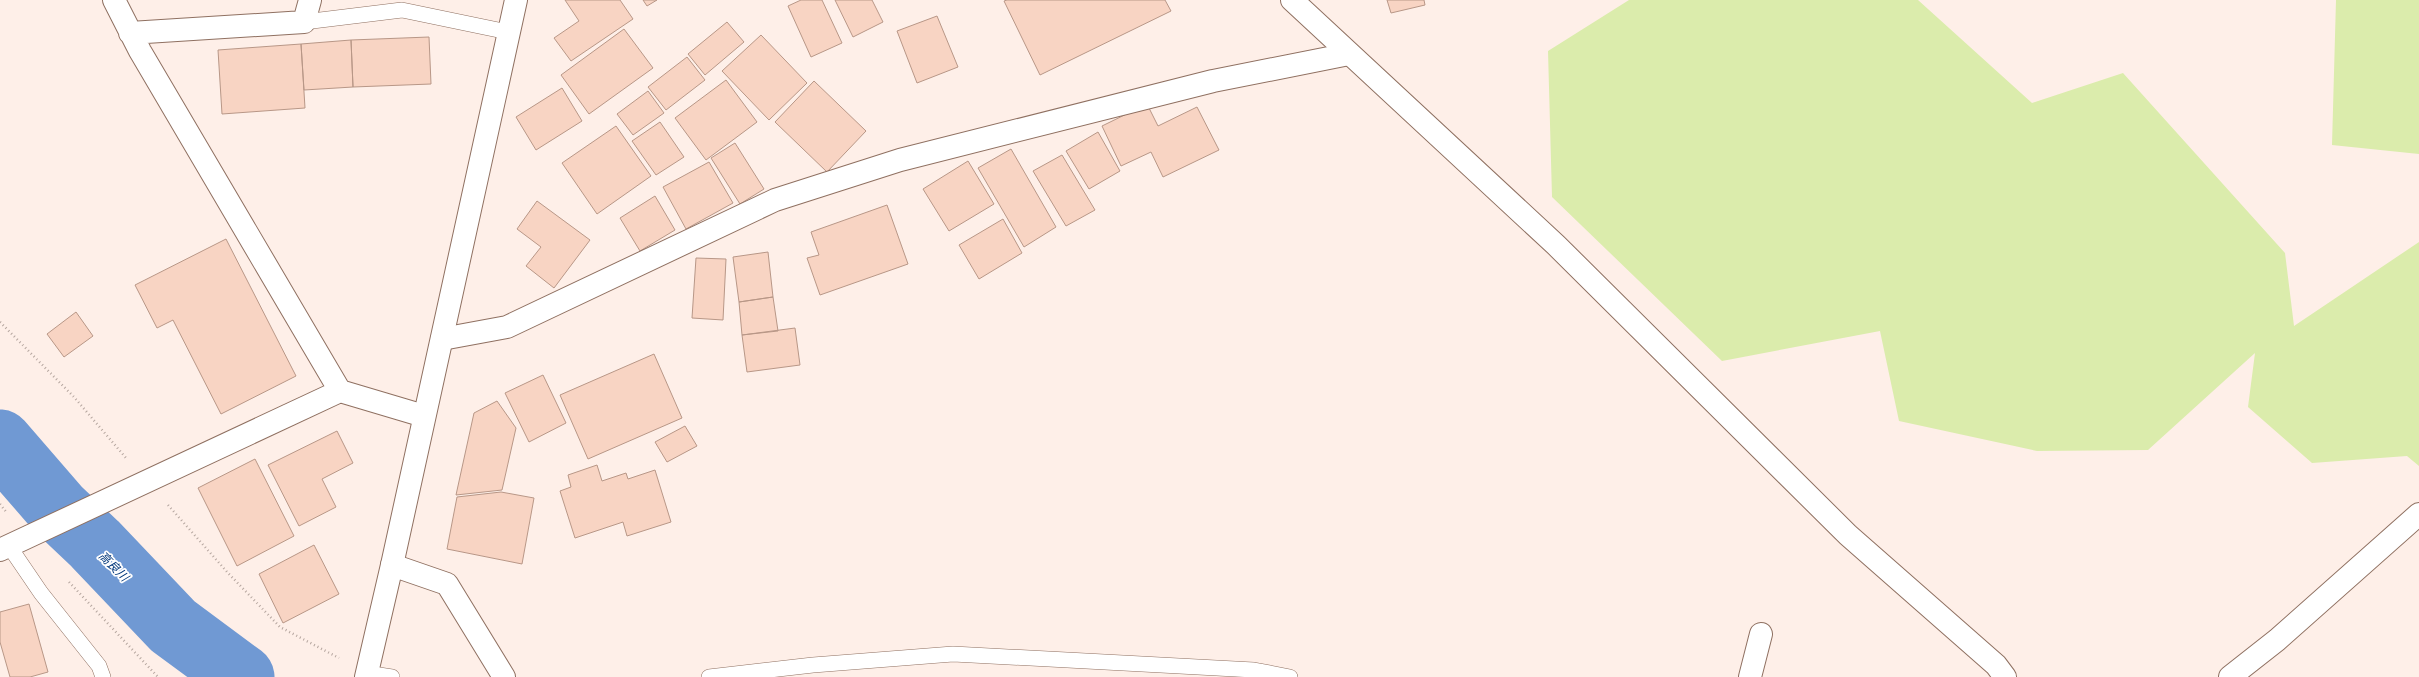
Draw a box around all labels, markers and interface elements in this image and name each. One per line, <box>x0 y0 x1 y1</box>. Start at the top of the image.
water label: 高良川 <box>95 547 134 586</box>

